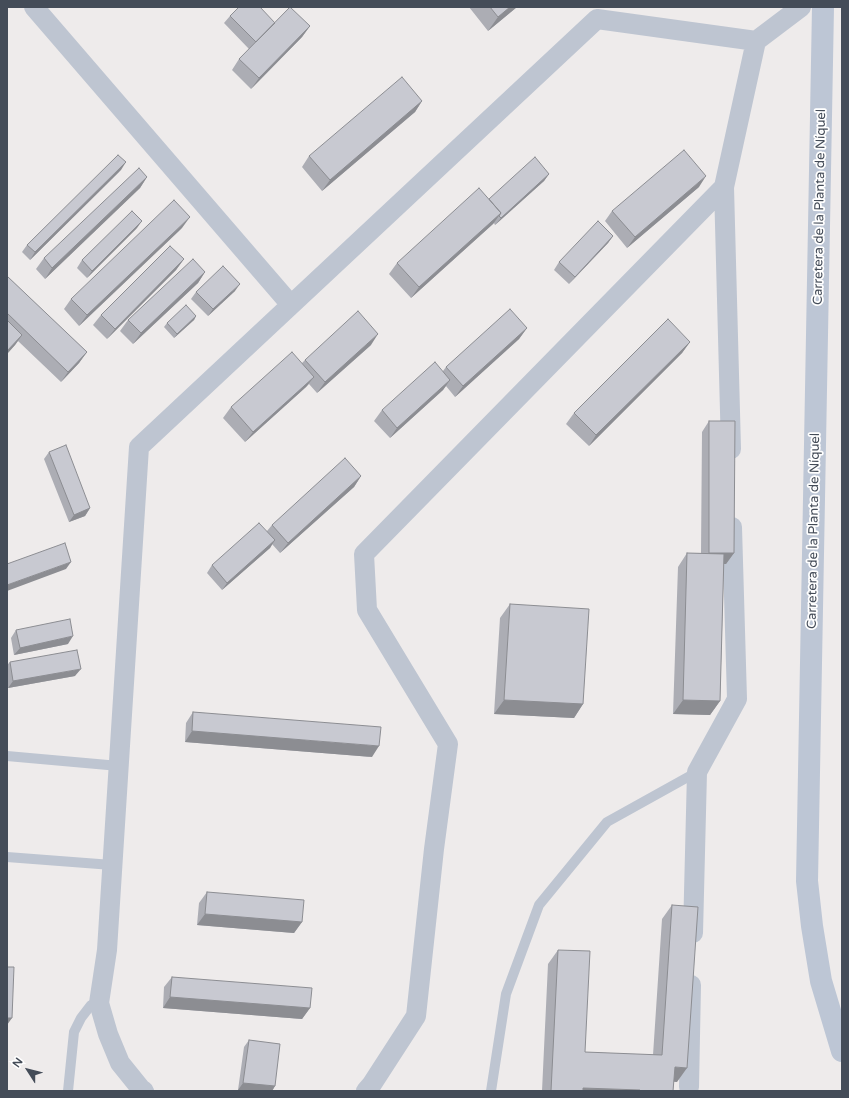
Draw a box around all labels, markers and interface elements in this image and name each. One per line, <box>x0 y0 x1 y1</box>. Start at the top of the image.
street label: Carretera de la Planta de Níquel <box>810 109 830 305</box>
street label: Carretera de la Planta de Níquel <box>804 433 824 629</box>
north arrow <box>8 1050 48 1090</box>
text: N <box>10 1055 26 1070</box>

